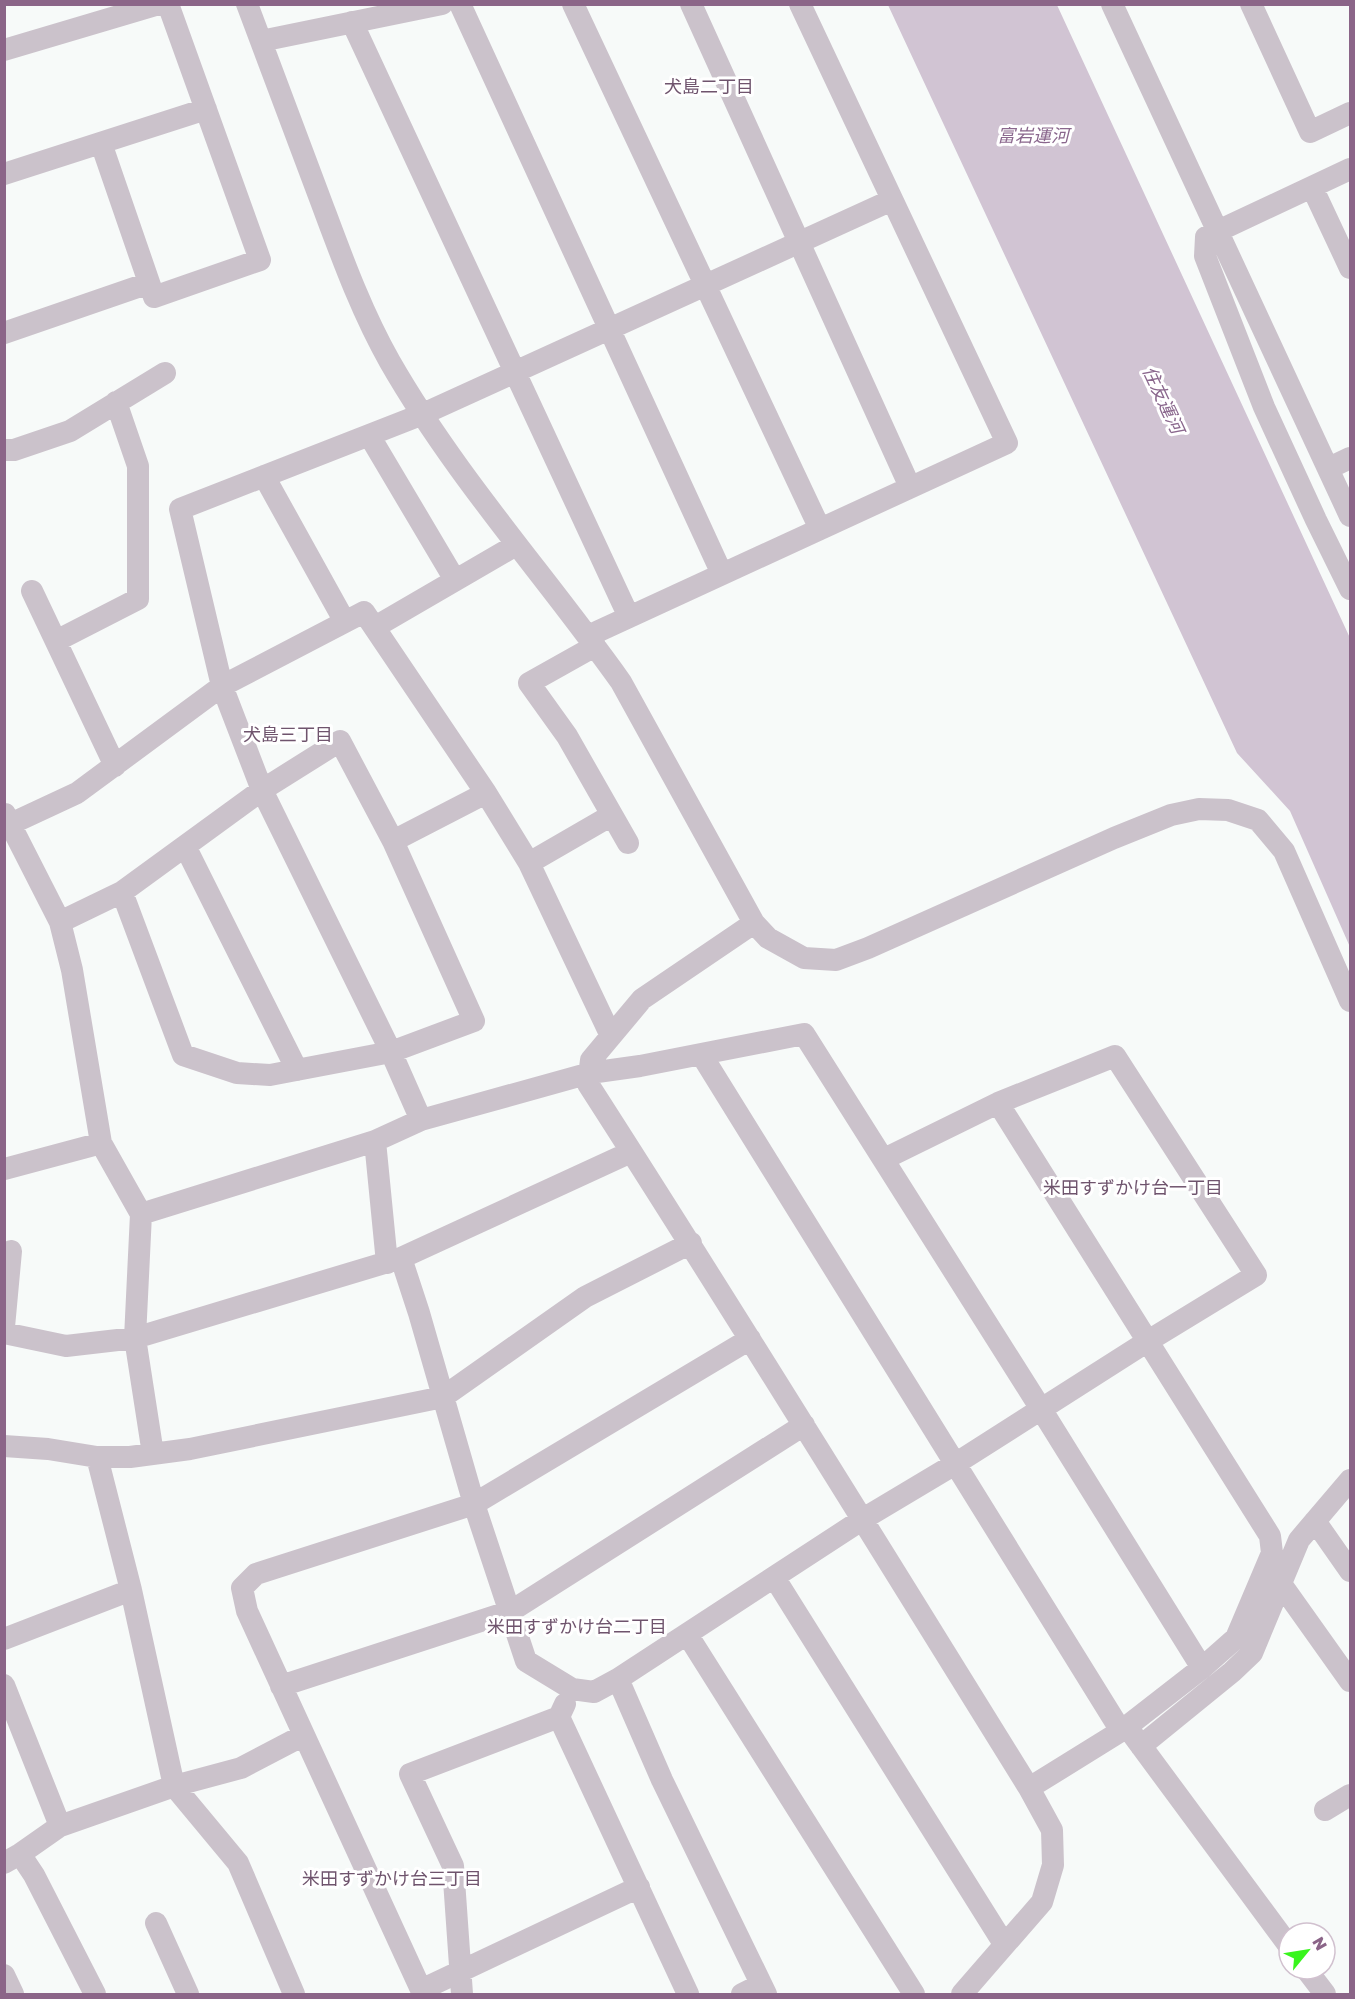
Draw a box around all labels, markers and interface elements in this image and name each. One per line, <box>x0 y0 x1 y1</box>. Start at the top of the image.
district label: 犬島二丁目 <box>664 75 754 97</box>
water label: 富岩運河 <box>997 124 1072 146</box>
water label: 住友運河 <box>1139 362 1190 440</box>
district label: 犬島三丁目 <box>243 723 333 745</box>
district label: 米田すずかけ台一丁目 <box>1043 1176 1223 1198</box>
district label: 米田すずかけ台二丁目 <box>487 1615 667 1637</box>
district label: 米田すずかけ台三丁目 <box>302 1867 482 1889</box>
north arrow <box>1277 1921 1337 1981</box>
text: N <box>1308 1933 1332 1954</box>

